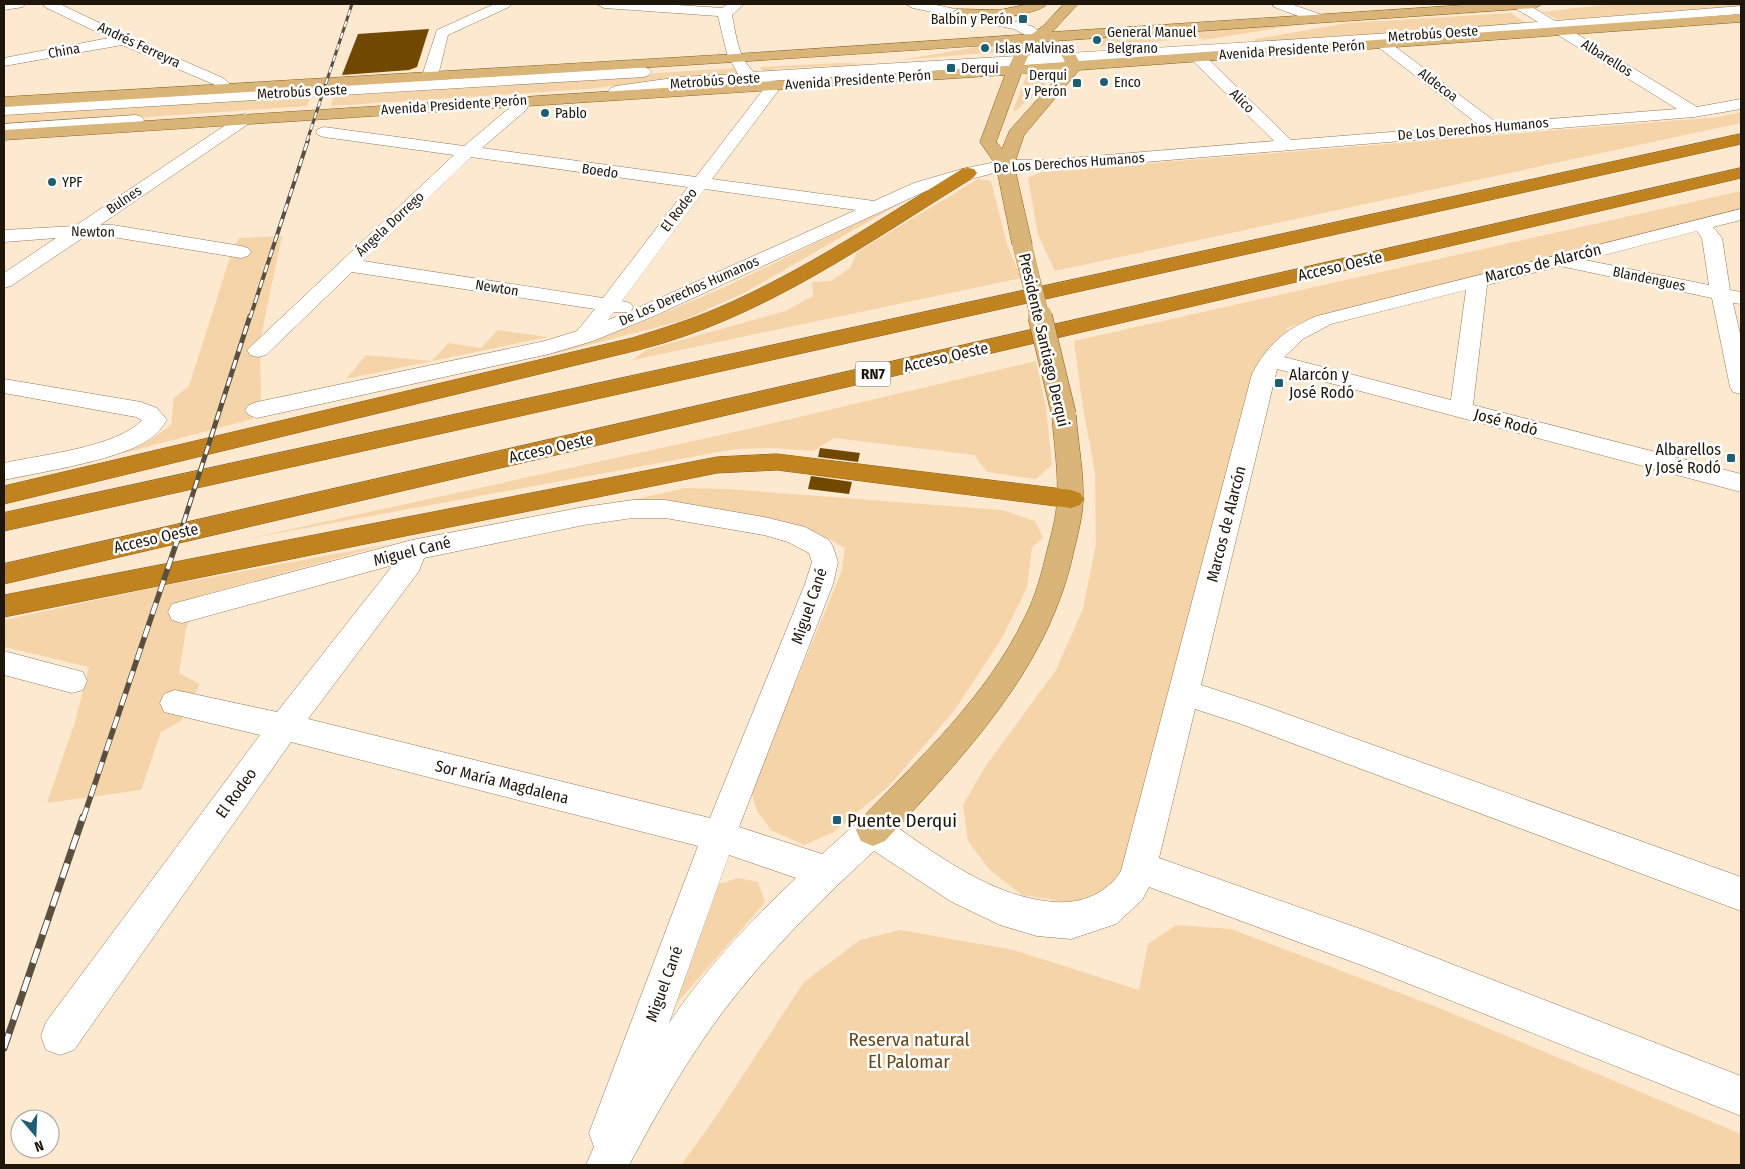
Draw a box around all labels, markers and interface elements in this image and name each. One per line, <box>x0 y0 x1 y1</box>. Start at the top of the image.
place label: Balbín y Perón <box>931 11 1013 28</box>
marker: Balbín y Perón <box>1017 13 1029 25</box>
street label: Andrés Ferreyra <box>95 18 183 72</box>
street label: Metrobús Oeste <box>1387 22 1479 46</box>
place label: General Manuel Belgrano <box>1107 24 1197 57</box>
marker: General Manuel Belgrano <box>1091 34 1103 46</box>
street label: Avenida Presidente Perón <box>1218 36 1366 64</box>
street label: Albarellos <box>1578 36 1636 80</box>
street label: China <box>47 40 81 62</box>
place label: Islas Malvinas <box>995 40 1074 57</box>
marker: Islas Malvinas <box>979 42 991 54</box>
place label: Derqui <box>961 60 999 77</box>
marker: Derqui <box>945 62 957 74</box>
street label: Aldecoa <box>1415 65 1461 105</box>
street label: Avenida Presidente Perón <box>784 66 932 94</box>
place label: Derqui y Perón <box>1024 67 1067 100</box>
street label: Metrobús Oeste <box>669 69 761 93</box>
place label: Enco <box>1114 74 1141 91</box>
marker: Enco <box>1098 76 1110 88</box>
marker: Derqui y Perón <box>1071 77 1083 89</box>
street label: Metrobús Oeste <box>256 81 348 103</box>
street label: Alico <box>1226 85 1258 117</box>
street label: Avenida Presidente Perón <box>380 91 528 119</box>
place label: Pablo <box>555 105 587 122</box>
marker: Pablo <box>539 107 551 119</box>
street label: De Los Derechos Humanos <box>1397 114 1549 144</box>
street label: De Los Derechos Humanos <box>993 149 1145 177</box>
street label: Boedo <box>581 160 619 182</box>
place label: YPF <box>62 174 82 191</box>
marker: YPF <box>46 176 58 188</box>
street label: Bulnes <box>103 182 145 218</box>
street label: El Rodeo <box>657 185 701 235</box>
street label: Ángela Dorrego <box>352 187 428 260</box>
street label: Newton <box>71 223 115 241</box>
street label: Marcos de Alarcón <box>1483 239 1603 287</box>
street label: Acceso Oeste <box>1296 247 1384 285</box>
street label: Presidente Santiago Derqui <box>1015 251 1073 429</box>
street label: De Los Derechos Humanos <box>616 252 762 330</box>
street label: Blandengues <box>1611 263 1687 295</box>
street label: Newton <box>474 276 520 300</box>
street label: Acceso Oeste <box>902 338 990 376</box>
road number: RN7 <box>856 362 890 386</box>
place label: Alarcón y José Rodó <box>1289 365 1354 402</box>
marker: Alarcón y José Rodó <box>1273 377 1285 389</box>
street label: José Rodó <box>1472 404 1540 440</box>
street label: Acceso Oeste <box>507 429 595 467</box>
place label: Albarellos y José Rodó <box>1645 440 1721 477</box>
marker: Albarellos y José Rodó <box>1725 452 1737 464</box>
street label: Marcos de Alarcón <box>1202 464 1250 584</box>
street label: Acceso Oeste <box>112 519 200 557</box>
street label: Miguel Cané <box>371 532 453 570</box>
street label: Miguel Cané <box>787 565 831 647</box>
street label: Sor María Magdalena <box>433 756 571 808</box>
street label: El Rodeo <box>212 764 260 822</box>
place label: Puente Derqui <box>847 809 957 832</box>
marker: Puente Derqui <box>831 814 843 826</box>
street label: Miguel Cané <box>642 943 686 1024</box>
park label: Reserva natural El Palomar <box>848 1028 970 1073</box>
north arrow <box>10 1109 60 1159</box>
text: N <box>32 1136 46 1155</box>

